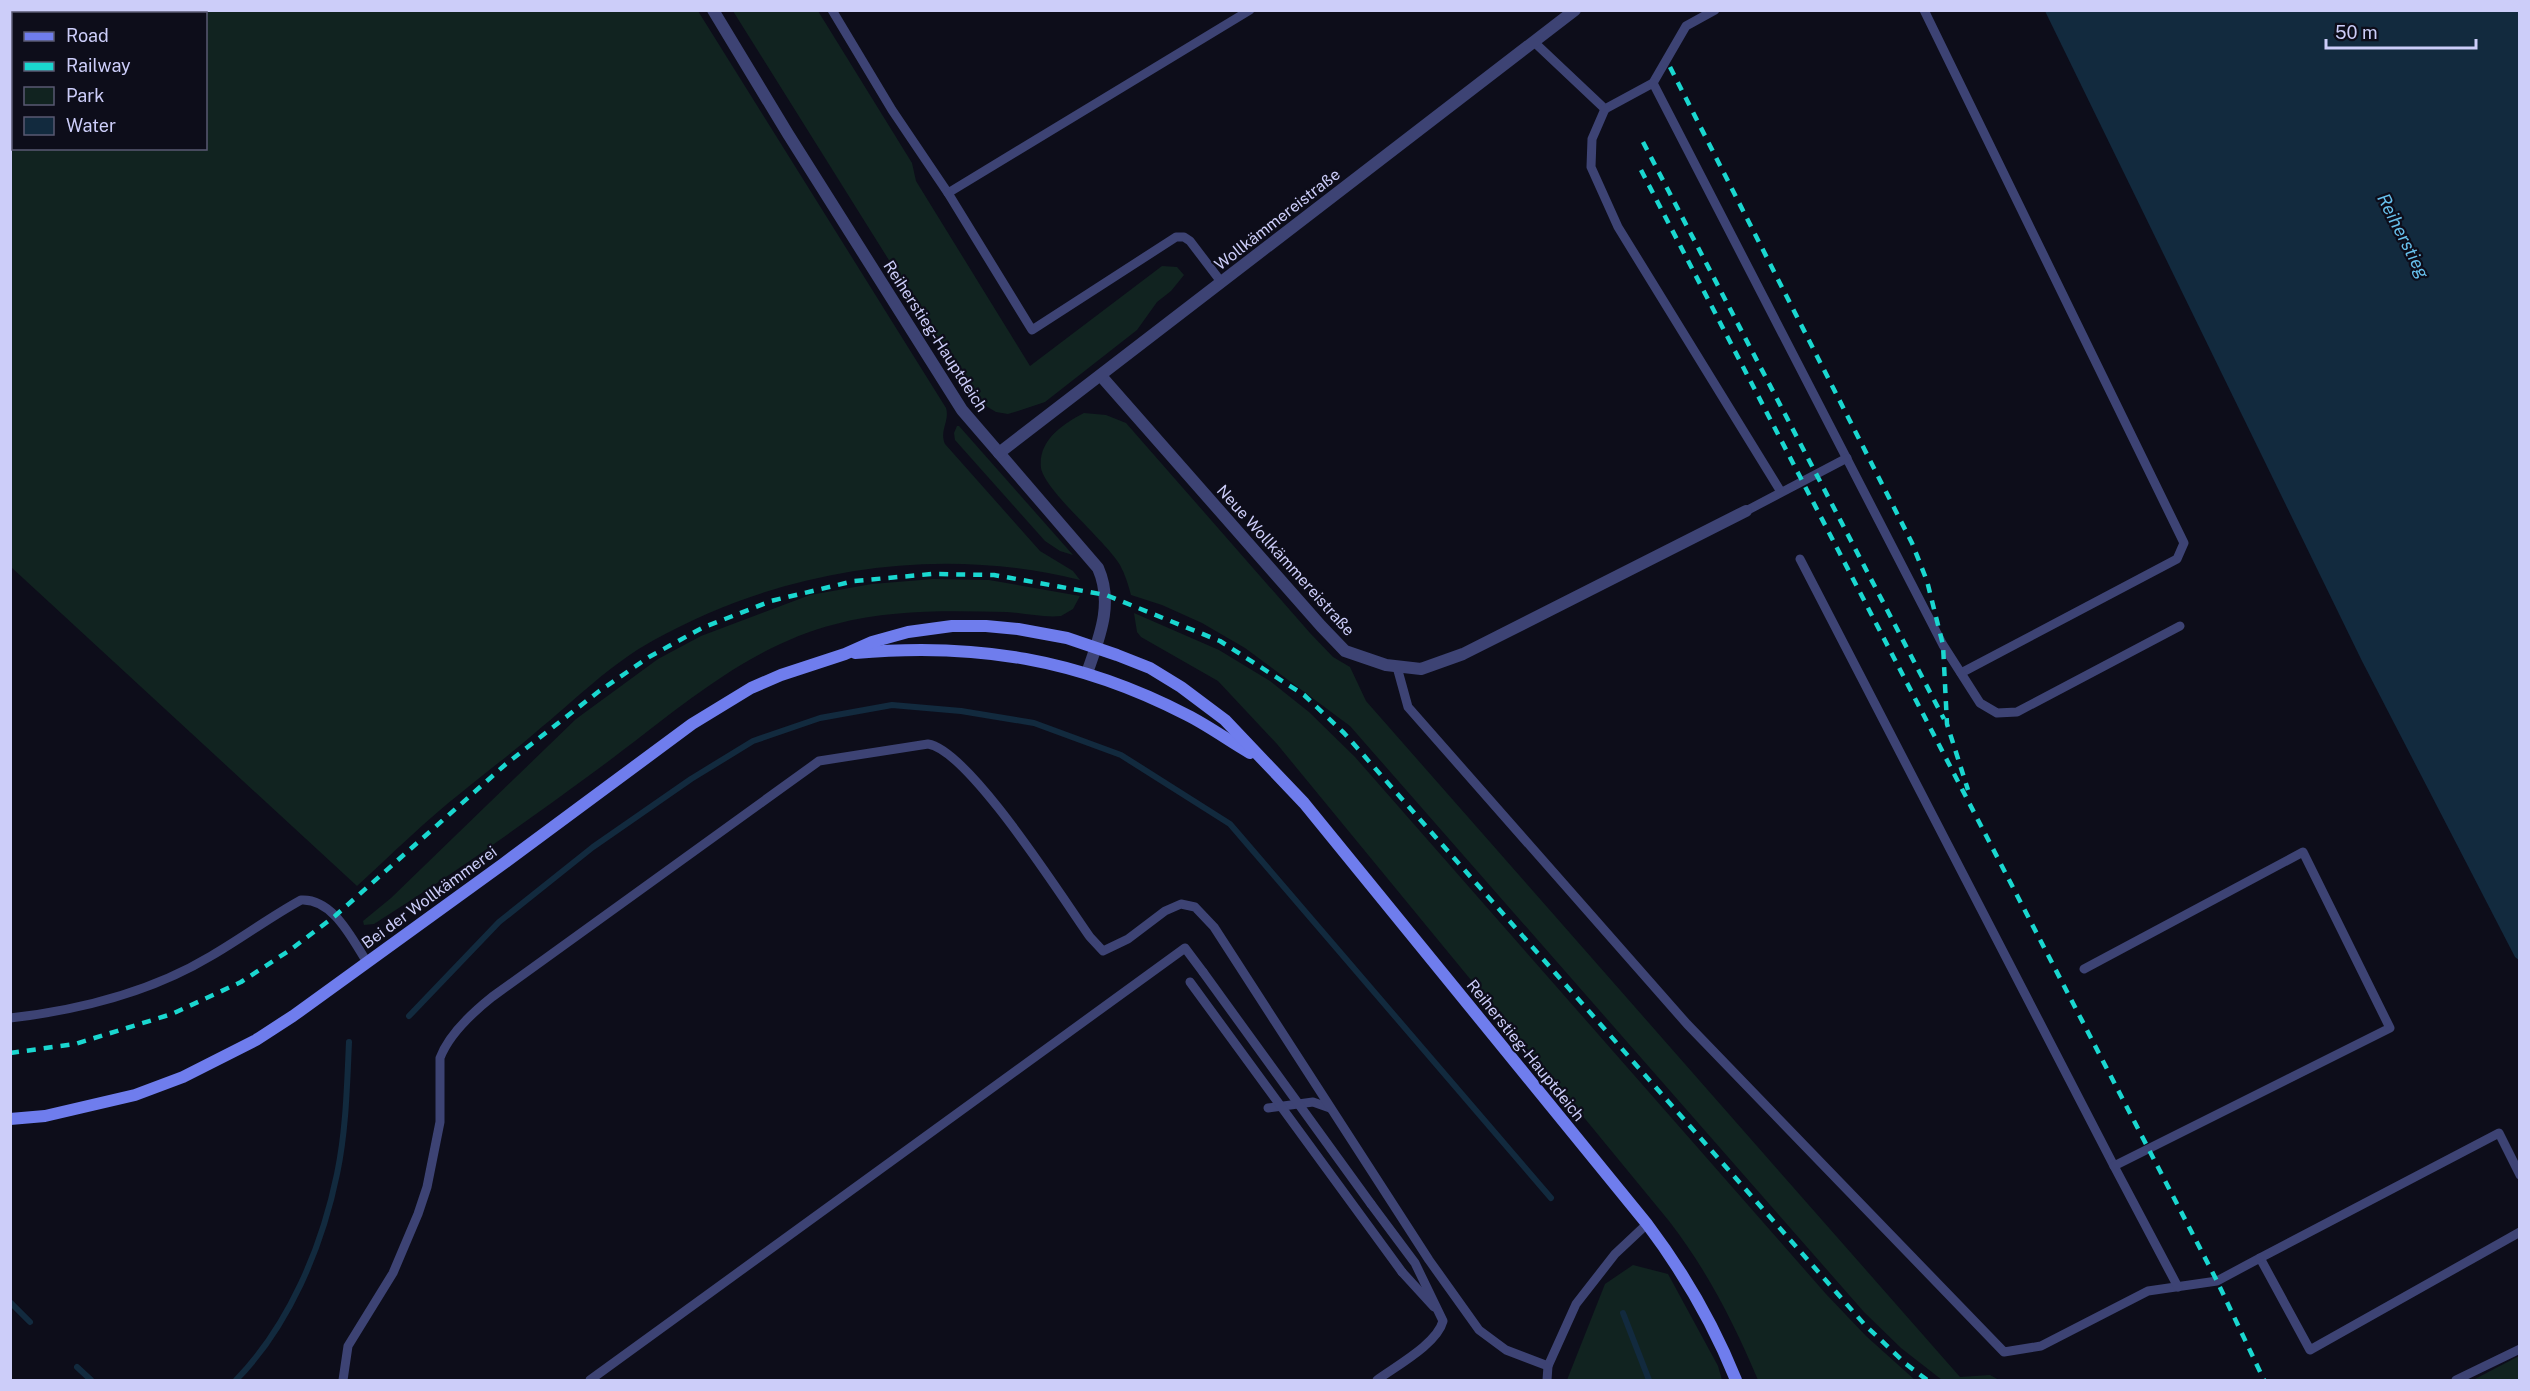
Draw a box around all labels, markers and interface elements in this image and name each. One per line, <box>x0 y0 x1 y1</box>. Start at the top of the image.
legend <box>12 12 207 150</box>
scale bar <box>2326 12 2476 50</box>
text: 50 m <box>2335 22 2378 43</box>
text: Road <box>66 25 109 46</box>
text: Railway <box>66 55 131 76</box>
text: Park <box>66 85 104 106</box>
text: Water <box>66 115 116 136</box>
street label: Wollkämmereistraße <box>1211 165 1344 274</box>
water label: Reiherstieg <box>2373 190 2434 282</box>
street label: Reiherstieg-Hauptdeich <box>880 257 992 416</box>
street label: Neue Wollkämmereistraße <box>1213 481 1358 640</box>
street label: Bei der Wollkämmerei <box>358 842 501 953</box>
street label: Reiherstieg-Hauptdeich <box>1463 976 1589 1125</box>

